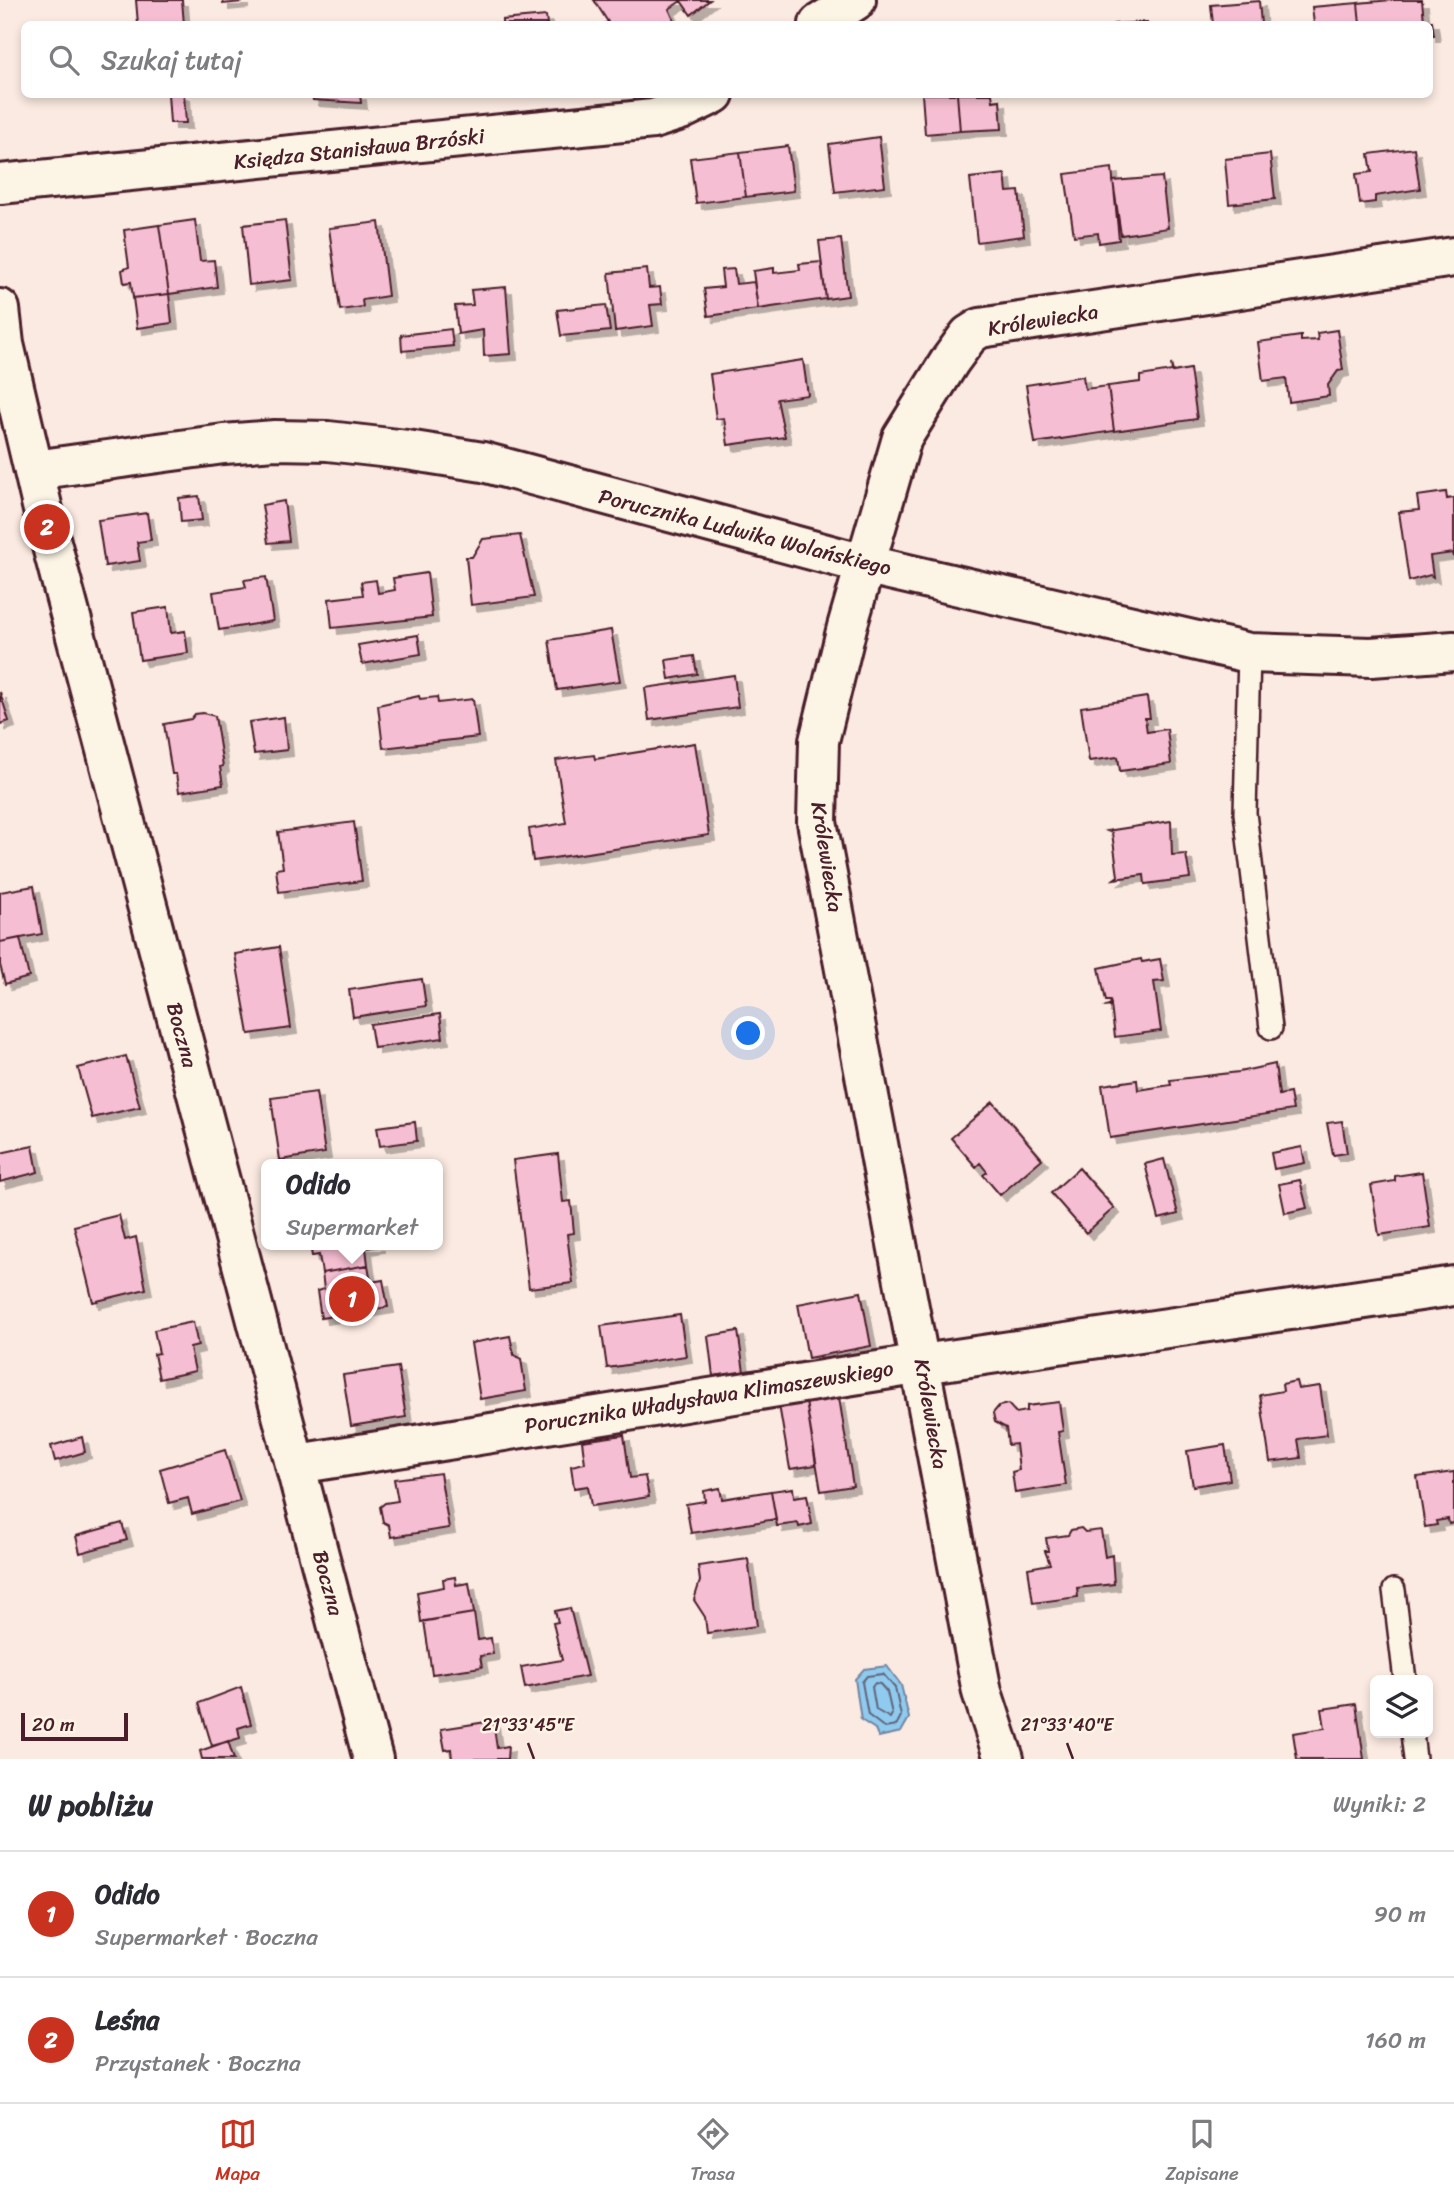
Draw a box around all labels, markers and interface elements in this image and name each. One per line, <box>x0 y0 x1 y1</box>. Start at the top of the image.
search box <box>21 21 1433 98</box>
text: Szukaj tutaj <box>101 37 242 83</box>
icon: search <box>45 41 83 79</box>
street label: Księdza Stanisława Brzóski <box>232 117 487 181</box>
street label: Królewiecka <box>985 292 1101 347</box>
street label: Porucznika Ludwika Wolańskiego <box>595 477 895 587</box>
pin: 2 <box>24 501 70 553</box>
street label: Królewiecka <box>800 799 855 915</box>
street label: Boczna <box>155 998 209 1072</box>
your location <box>731 1016 765 1050</box>
popup <box>261 1159 443 1250</box>
text: Odido <box>286 1161 351 1207</box>
text: Supermarket <box>286 1207 418 1248</box>
pin: 1 <box>329 1273 375 1325</box>
street label: Porucznika Władysława Klimaszewskiego <box>522 1349 897 1445</box>
street label: Królewiecka <box>903 1356 959 1473</box>
street label: Boczna <box>301 1546 355 1620</box>
map controls <box>1370 1675 1433 1738</box>
button: layers <box>1370 1675 1433 1738</box>
text: 20 m <box>32 1708 75 1741</box>
text: 21°33'45"E <box>482 1709 575 1741</box>
text: 21°33'40"E <box>1021 1709 1114 1741</box>
scale bar <box>21 1710 128 1742</box>
text: W pobliżu <box>28 1778 153 1832</box>
text: Wyniki: 2 <box>1333 1784 1426 1825</box>
text: Odido <box>95 1871 160 1917</box>
text: 1 <box>46 1894 56 1935</box>
text: 90 m <box>1374 1894 1426 1935</box>
text: Supermarket · Boczna <box>95 1917 318 1958</box>
text: Leśna <box>95 1997 159 2043</box>
text: 2 <box>44 2020 58 2061</box>
text: 160 m <box>1365 2020 1426 2061</box>
text: Przystanek · Boczna <box>95 2043 301 2084</box>
tab: Mapa <box>215 2115 260 2190</box>
tab: Trasa <box>690 2115 735 2190</box>
tab: Zapisane <box>1165 2115 1239 2190</box>

